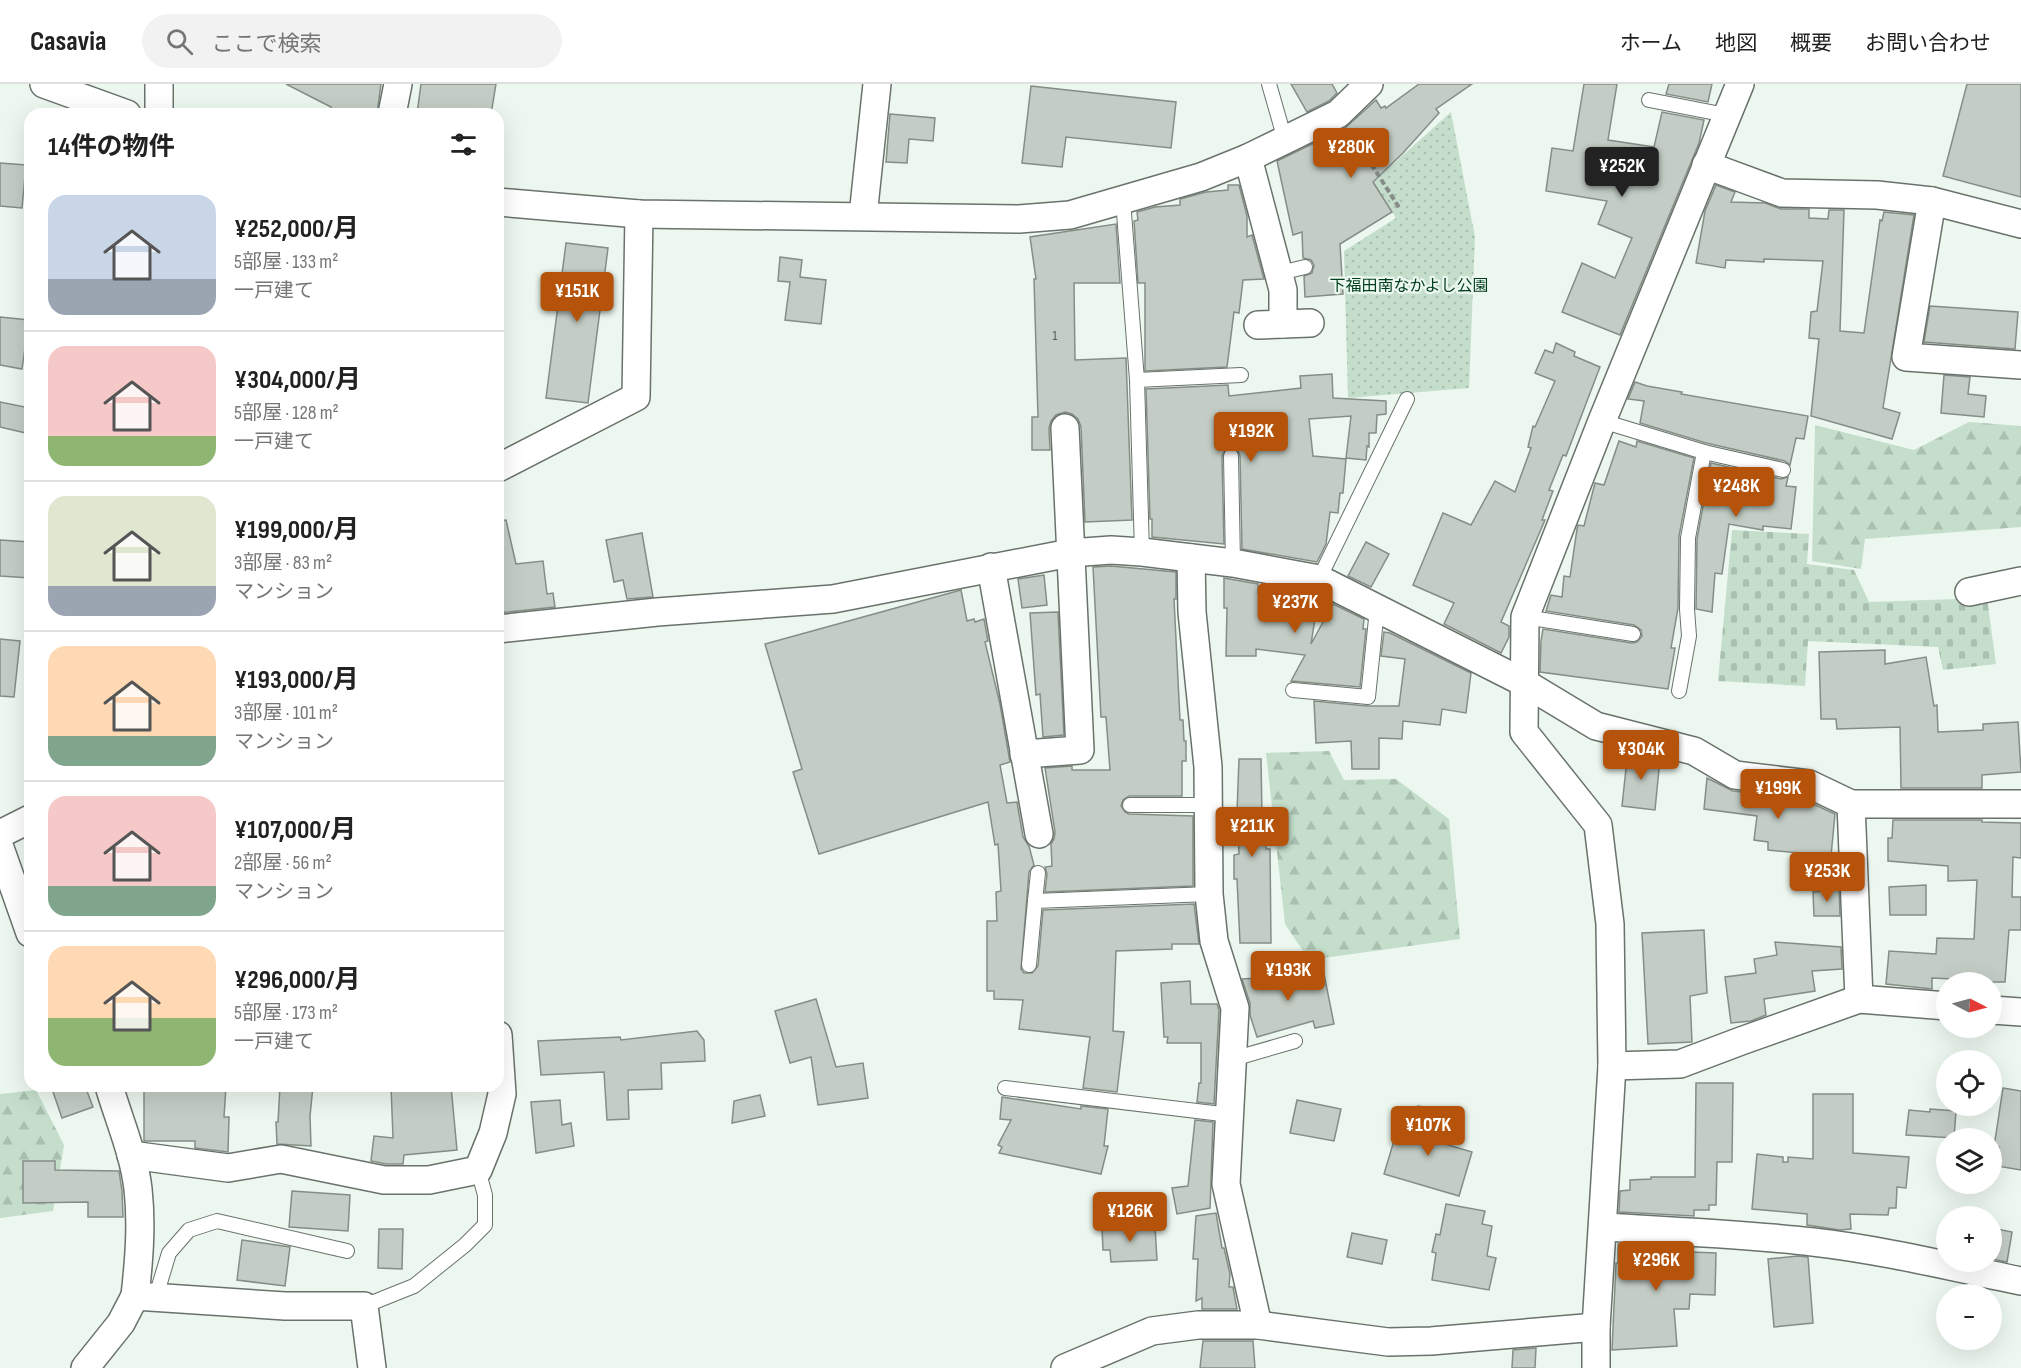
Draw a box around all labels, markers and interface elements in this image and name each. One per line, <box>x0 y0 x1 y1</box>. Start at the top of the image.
search box <box>142 14 562 68</box>
text: Casavia <box>30 25 106 58</box>
icon: search <box>163 25 196 58</box>
text: ここで検索 <box>211 31 321 58</box>
text: ホーム <box>1620 31 1682 56</box>
text: 地図 <box>1715 31 1757 56</box>
text: 概要 <box>1790 31 1832 56</box>
text: お問い合わせ <box>1865 31 1991 56</box>
icon: filters <box>447 128 480 161</box>
pin: ¥280K <box>1309 128 1393 179</box>
text: 14件の物件 <box>48 132 175 163</box>
text: ¥280K <box>1327 135 1375 159</box>
pin: ¥252K <box>1580 147 1664 198</box>
text: ¥252K <box>1599 154 1645 178</box>
text: ¥252,000/月 <box>234 214 359 245</box>
icon: home <box>96 219 168 291</box>
text: 5部屋 · 133 m² <box>234 250 338 274</box>
pin: ¥151K <box>535 272 619 323</box>
park label: 下福田南なかよし公園 <box>1329 277 1489 296</box>
text: 一戸建て <box>234 279 314 303</box>
text: ¥151K <box>555 279 599 303</box>
house number: 1 <box>1053 327 1058 344</box>
text: ¥304,000/月 <box>234 365 361 396</box>
icon: home <box>96 370 168 442</box>
text: 5部屋 · 128 m² <box>234 401 339 425</box>
pin: ¥192K <box>1209 412 1293 463</box>
text: ¥192K <box>1228 419 1274 443</box>
text: 一戸建て <box>234 430 314 454</box>
pin: ¥248K <box>1694 467 1778 518</box>
text: ¥248K <box>1712 474 1760 498</box>
text: ¥199,000/月 <box>234 515 359 546</box>
icon: home <box>96 520 168 592</box>
text: 3部屋 · 83 m² <box>234 551 332 575</box>
text: マンション <box>234 580 334 604</box>
pin: ¥237K <box>1253 583 1337 634</box>
text: ¥237K <box>1272 590 1318 614</box>
text: ¥193,000/月 <box>234 665 359 696</box>
icon: home <box>96 670 168 742</box>
text: 3部屋 · 101 m² <box>234 701 338 725</box>
text: マンション <box>234 730 334 754</box>
pin: ¥304K <box>1599 730 1683 781</box>
text: ¥304K <box>1617 737 1665 761</box>
pin: ¥199K <box>1736 769 1820 820</box>
text: ¥199K <box>1755 776 1801 800</box>
pin: ¥211K <box>1210 807 1294 858</box>
text: ¥211K <box>1230 814 1274 838</box>
text: ¥107,000/月 <box>234 815 356 846</box>
icon: home <box>96 820 168 892</box>
text: 2部屋 · 56 m² <box>234 851 332 875</box>
pin: ¥253K <box>1785 852 1869 903</box>
text: ¥253K <box>1804 859 1850 883</box>
text: マンション <box>234 880 334 904</box>
pin: ¥193K <box>1246 951 1330 1002</box>
text: ¥193K <box>1265 958 1311 982</box>
text: ¥296,000/月 <box>234 965 361 996</box>
icon: home <box>96 970 168 1042</box>
north arrow <box>1936 972 2002 1038</box>
map controls <box>1936 972 2002 1350</box>
text: 5部屋 · 173 m² <box>234 1001 338 1025</box>
text: 一戸建て <box>234 1030 314 1054</box>
button: locate <box>1936 1050 2002 1116</box>
pin: ¥107K <box>1386 1106 1470 1157</box>
text: ¥107K <box>1405 1113 1451 1137</box>
button: layers <box>1936 1128 2002 1194</box>
pin: ¥126K <box>1088 1192 1172 1243</box>
text: ¥126K <box>1107 1199 1153 1223</box>
button: + <box>1936 1206 2002 1272</box>
pin: ¥296K <box>1614 1241 1698 1292</box>
text: ¥296K <box>1632 1248 1680 1272</box>
button: − <box>1936 1284 2002 1350</box>

